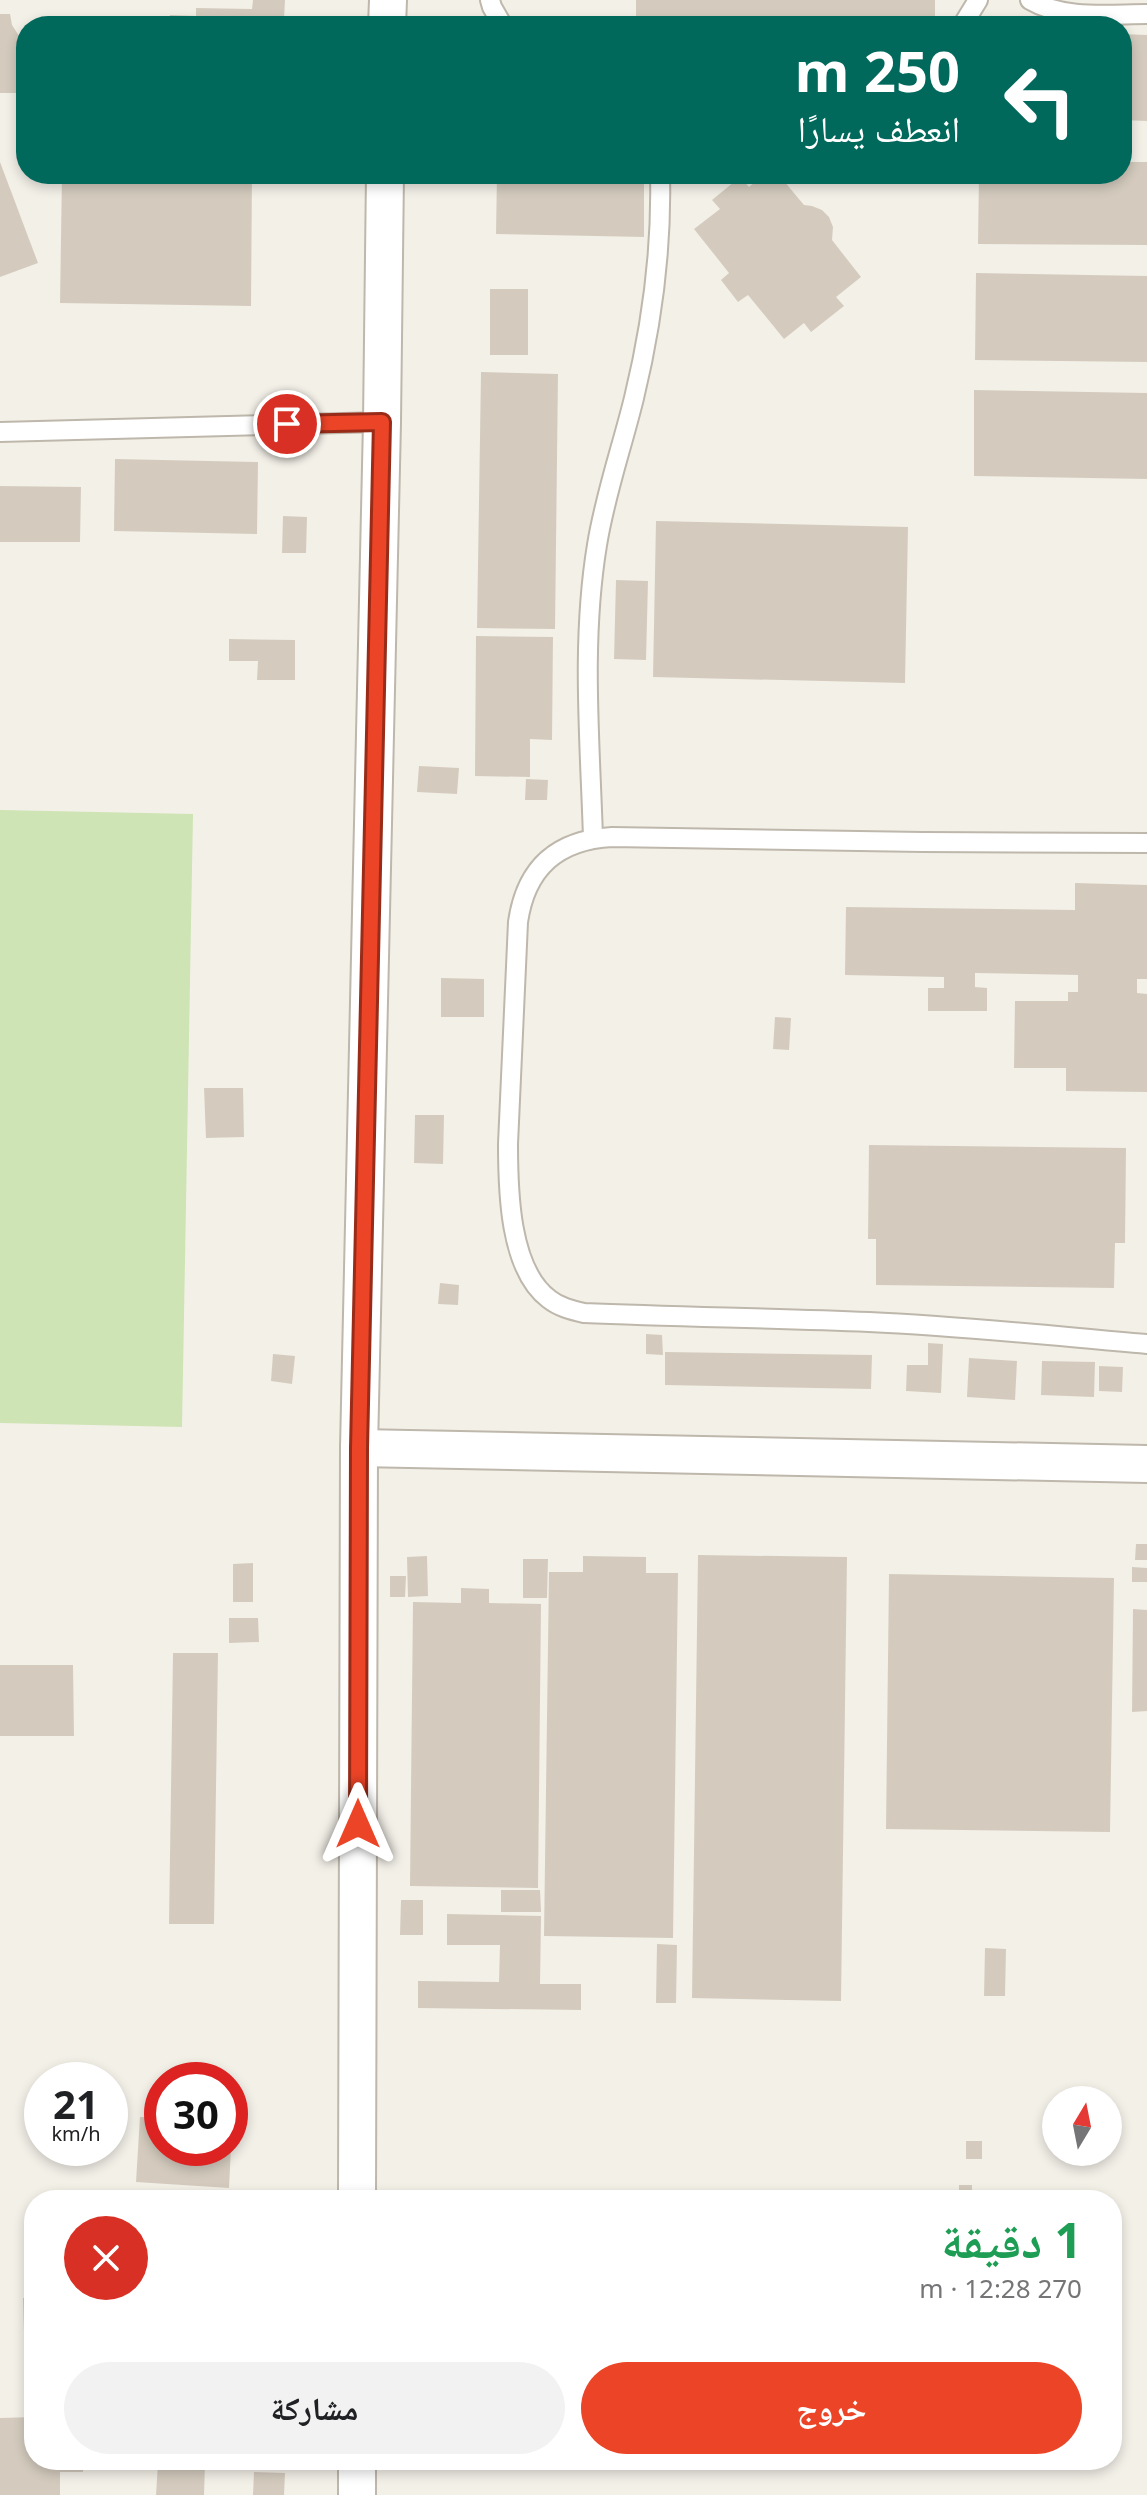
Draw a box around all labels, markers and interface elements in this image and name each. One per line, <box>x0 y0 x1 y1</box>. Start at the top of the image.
text: 250 m <box>795 32 960 108</box>
icon: left <box>988 48 1092 152</box>
text: انعطف يسارًا <box>797 104 960 153</box>
pin <box>253 390 321 458</box>
icon: arrive <box>265 402 309 446</box>
position arrow <box>316 1782 400 1866</box>
speed limit sign: 30 <box>144 2062 248 2166</box>
text: 21 <box>53 2076 99 2131</box>
north arrow <box>1042 2086 1122 2166</box>
map controls <box>1042 2086 1122 2166</box>
text: km/h <box>51 2120 101 2147</box>
text: 1 دقيقة <box>941 2207 1082 2272</box>
button: close <box>64 2216 148 2300</box>
text: 270 m · 12:28 <box>919 2270 1082 2306</box>
button: مشاركة <box>64 2362 565 2454</box>
button: خروج <box>581 2362 1082 2454</box>

